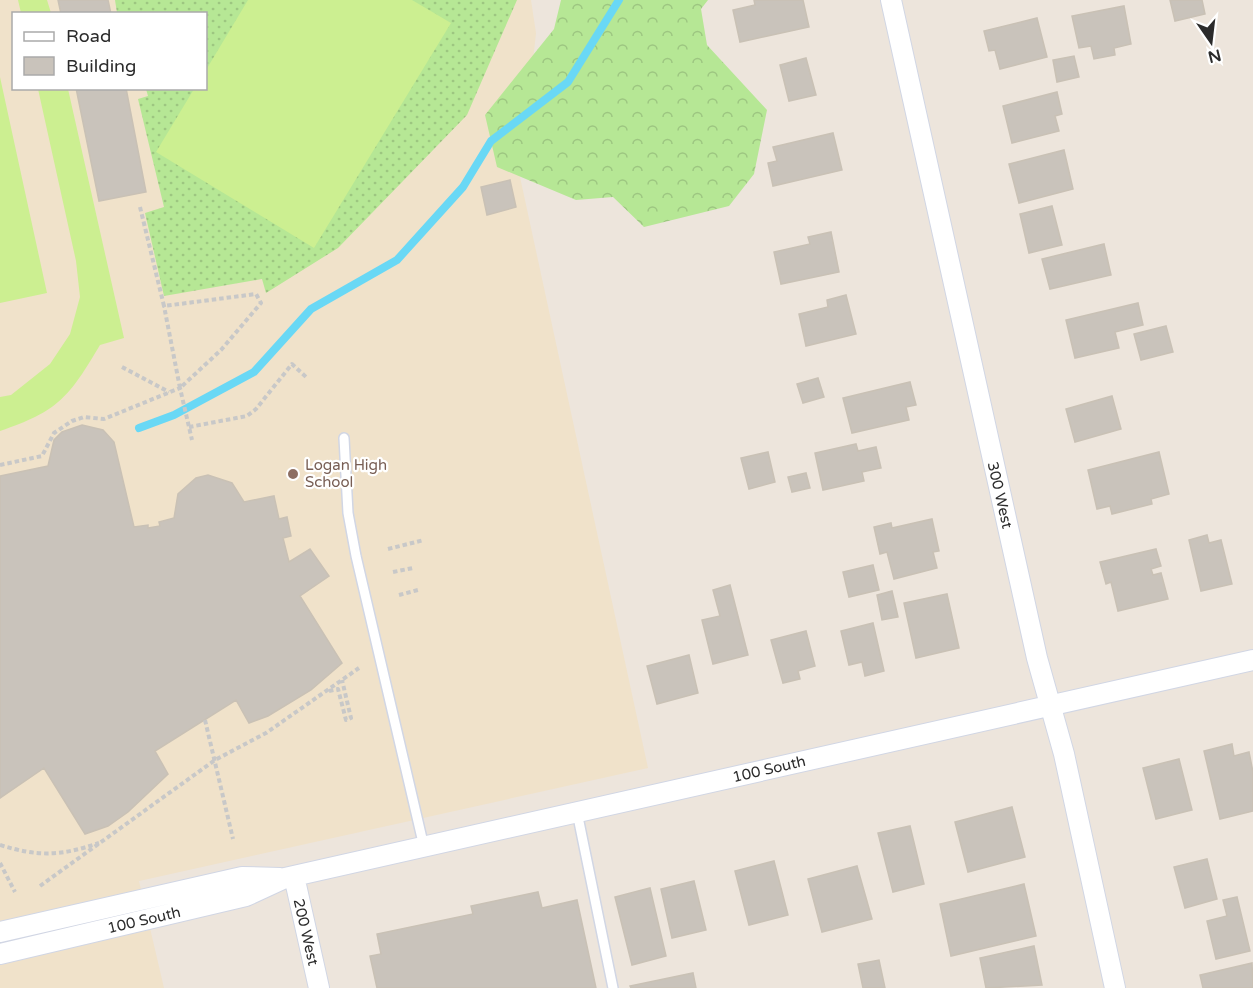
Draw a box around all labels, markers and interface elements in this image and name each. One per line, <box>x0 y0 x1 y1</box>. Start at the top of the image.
legend <box>12 12 207 90</box>
north arrow <box>1181 12 1241 72</box>
text: Road <box>66 25 111 47</box>
text: N <box>1206 44 1223 67</box>
text: Building <box>66 55 136 77</box>
place label: Logan High School <box>305 456 387 491</box>
street label: 300 West <box>984 460 1016 530</box>
marker: Logan High School <box>286 467 300 481</box>
street label: 100 South <box>731 752 807 786</box>
street label: 200 West <box>290 897 322 967</box>
street label: 100 South <box>106 903 182 937</box>

